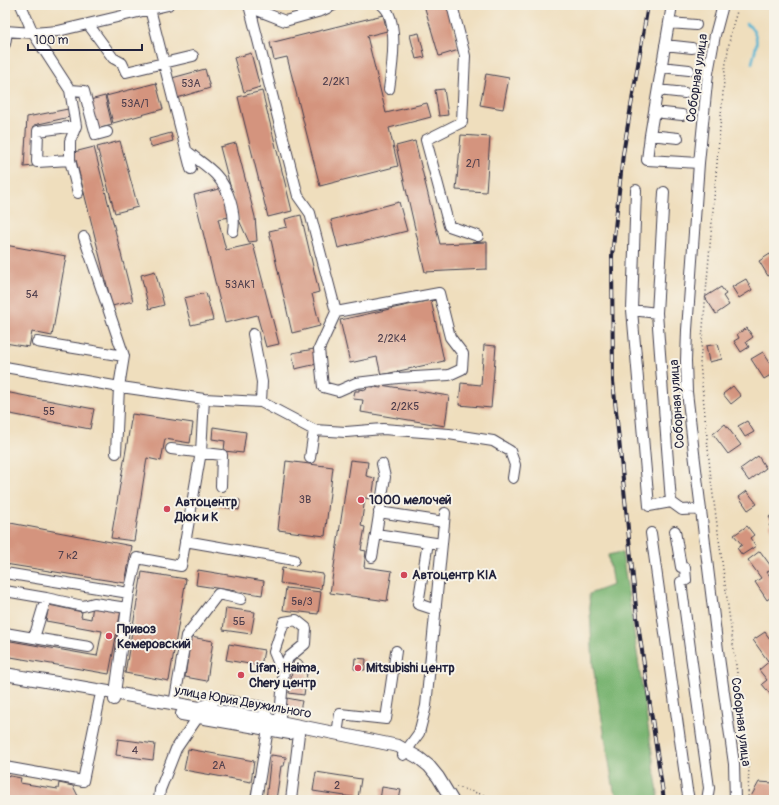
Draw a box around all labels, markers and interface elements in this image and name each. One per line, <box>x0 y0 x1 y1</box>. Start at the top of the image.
scale bar <box>28 26 142 52</box>
text: 100 m <box>34 33 69 48</box>
street label: Соборная улица <box>683 33 711 123</box>
house number: 2/2К1 <box>323 75 349 88</box>
house number: 53А <box>181 77 201 90</box>
house number: 53А/1 <box>121 97 149 110</box>
house number: 2/1 <box>466 157 480 170</box>
house number: 53АК1 <box>225 278 255 291</box>
house number: 54 <box>26 288 39 301</box>
house number: 2/2К4 <box>378 332 407 345</box>
street label: Соборная улица <box>666 359 688 449</box>
house number: 2/2К5 <box>391 400 419 413</box>
house number: 55 <box>43 405 55 418</box>
place label: 1000 мелочей <box>369 492 452 508</box>
house number: 3В <box>299 493 311 506</box>
place label: Автоцентр Дюк и К <box>174 494 237 525</box>
marker: 1000 мелочей <box>356 495 366 505</box>
marker: Автоцентр Дюк и К <box>162 504 172 514</box>
house number: 7 к2 <box>58 549 78 562</box>
place label: Автоцентр KIA <box>412 567 497 583</box>
marker: Автоцентр KIA <box>399 570 409 580</box>
house number: 5в/3 <box>291 595 313 608</box>
house number: 5Б <box>233 615 245 628</box>
place label: Привоз Кемеровский <box>117 621 191 652</box>
marker: Привоз Кемеровский <box>104 631 114 641</box>
place label: Lifan, Haima, Chery центр <box>249 660 319 691</box>
place label: Mitsubishi центр <box>366 660 455 676</box>
marker: Mitsubishi центр <box>353 663 363 673</box>
marker: Lifan, Haima, Chery центр <box>236 670 246 680</box>
street label: Соборная улица <box>728 677 754 767</box>
street label: улица Юрия Двужильного <box>172 682 313 722</box>
house number: 4 <box>132 744 139 757</box>
house number: 2А <box>212 759 226 772</box>
house number: 2 <box>334 779 340 792</box>

